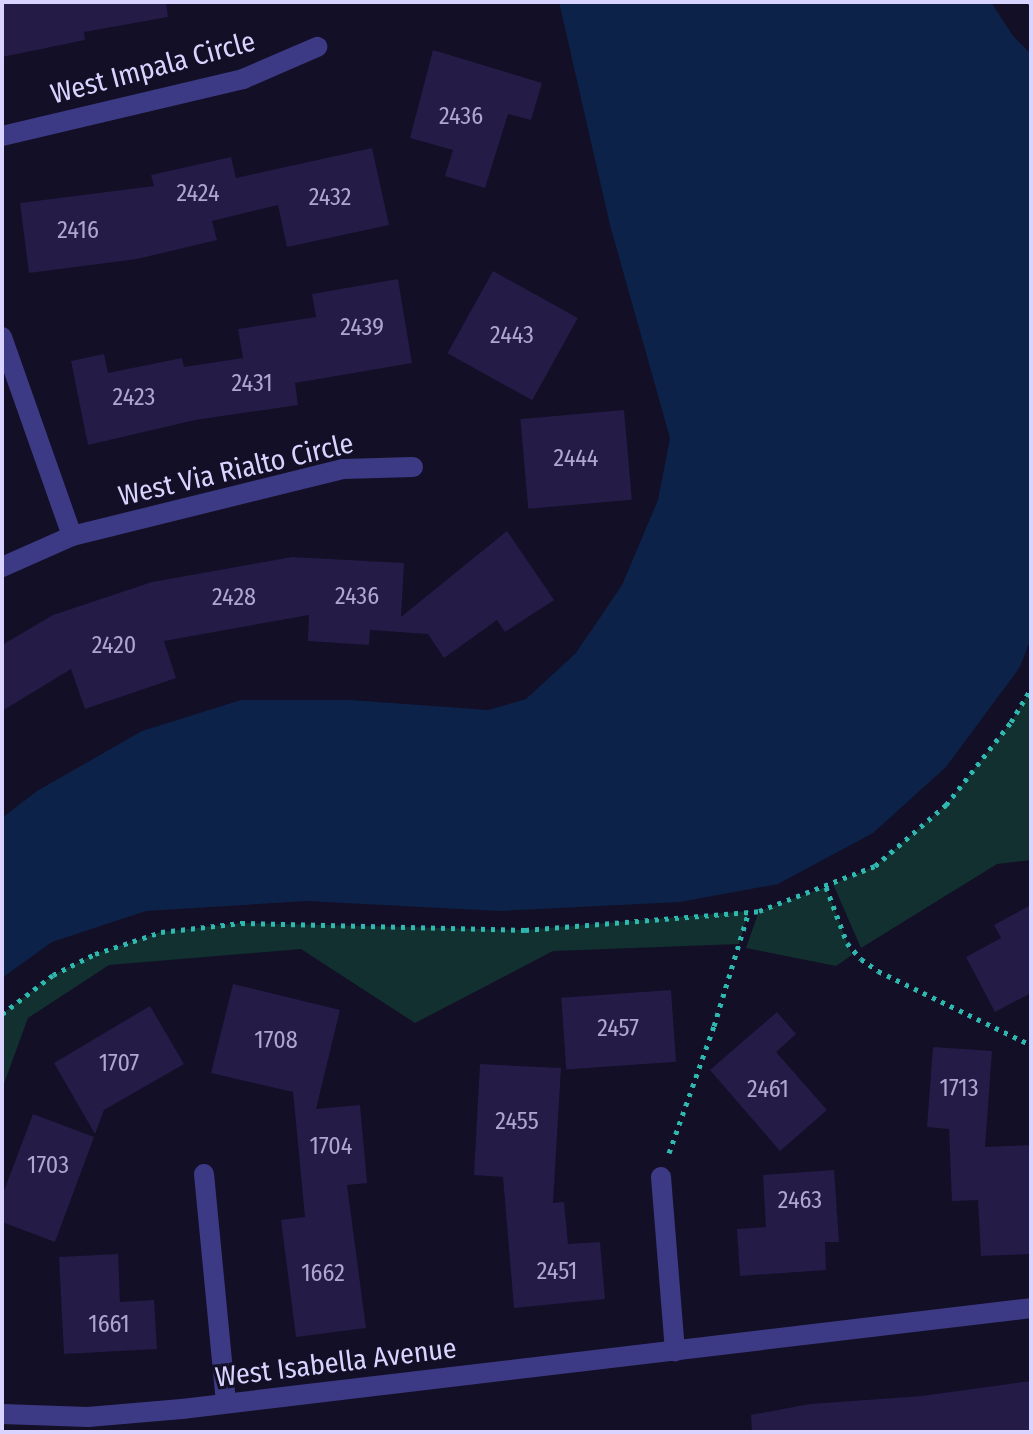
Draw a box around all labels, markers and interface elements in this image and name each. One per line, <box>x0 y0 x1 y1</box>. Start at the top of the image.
street label: West Impala Circle <box>47 25 259 111</box>
house number: 2436 <box>439 103 483 131</box>
house number: 2424 <box>176 180 220 208</box>
house number: 2432 <box>309 184 351 212</box>
house number: 2416 <box>57 217 99 245</box>
house number: 2439 <box>340 314 384 342</box>
house number: 2443 <box>490 322 534 350</box>
house number: 2431 <box>232 370 272 398</box>
house number: 2423 <box>113 384 155 412</box>
street label: West Via Rialto Circle <box>115 427 357 513</box>
house number: 2444 <box>554 445 598 473</box>
house number: 2436 <box>335 583 379 611</box>
house number: 2428 <box>212 584 256 612</box>
house number: 2420 <box>92 632 136 660</box>
house number: 2457 <box>597 1015 639 1043</box>
house number: 1708 <box>254 1027 298 1055</box>
house number: 1707 <box>99 1050 139 1078</box>
house number: 1713 <box>940 1075 978 1103</box>
house number: 2461 <box>747 1076 789 1104</box>
house number: 2455 <box>495 1108 539 1136</box>
house number: 1704 <box>310 1133 352 1161</box>
house number: 1703 <box>27 1152 69 1180</box>
house number: 2463 <box>778 1187 822 1215</box>
house number: 2451 <box>537 1258 577 1286</box>
house number: 1662 <box>301 1260 345 1288</box>
house number: 1661 <box>88 1311 130 1339</box>
street label: West Isabella Avenue <box>213 1332 459 1394</box>

